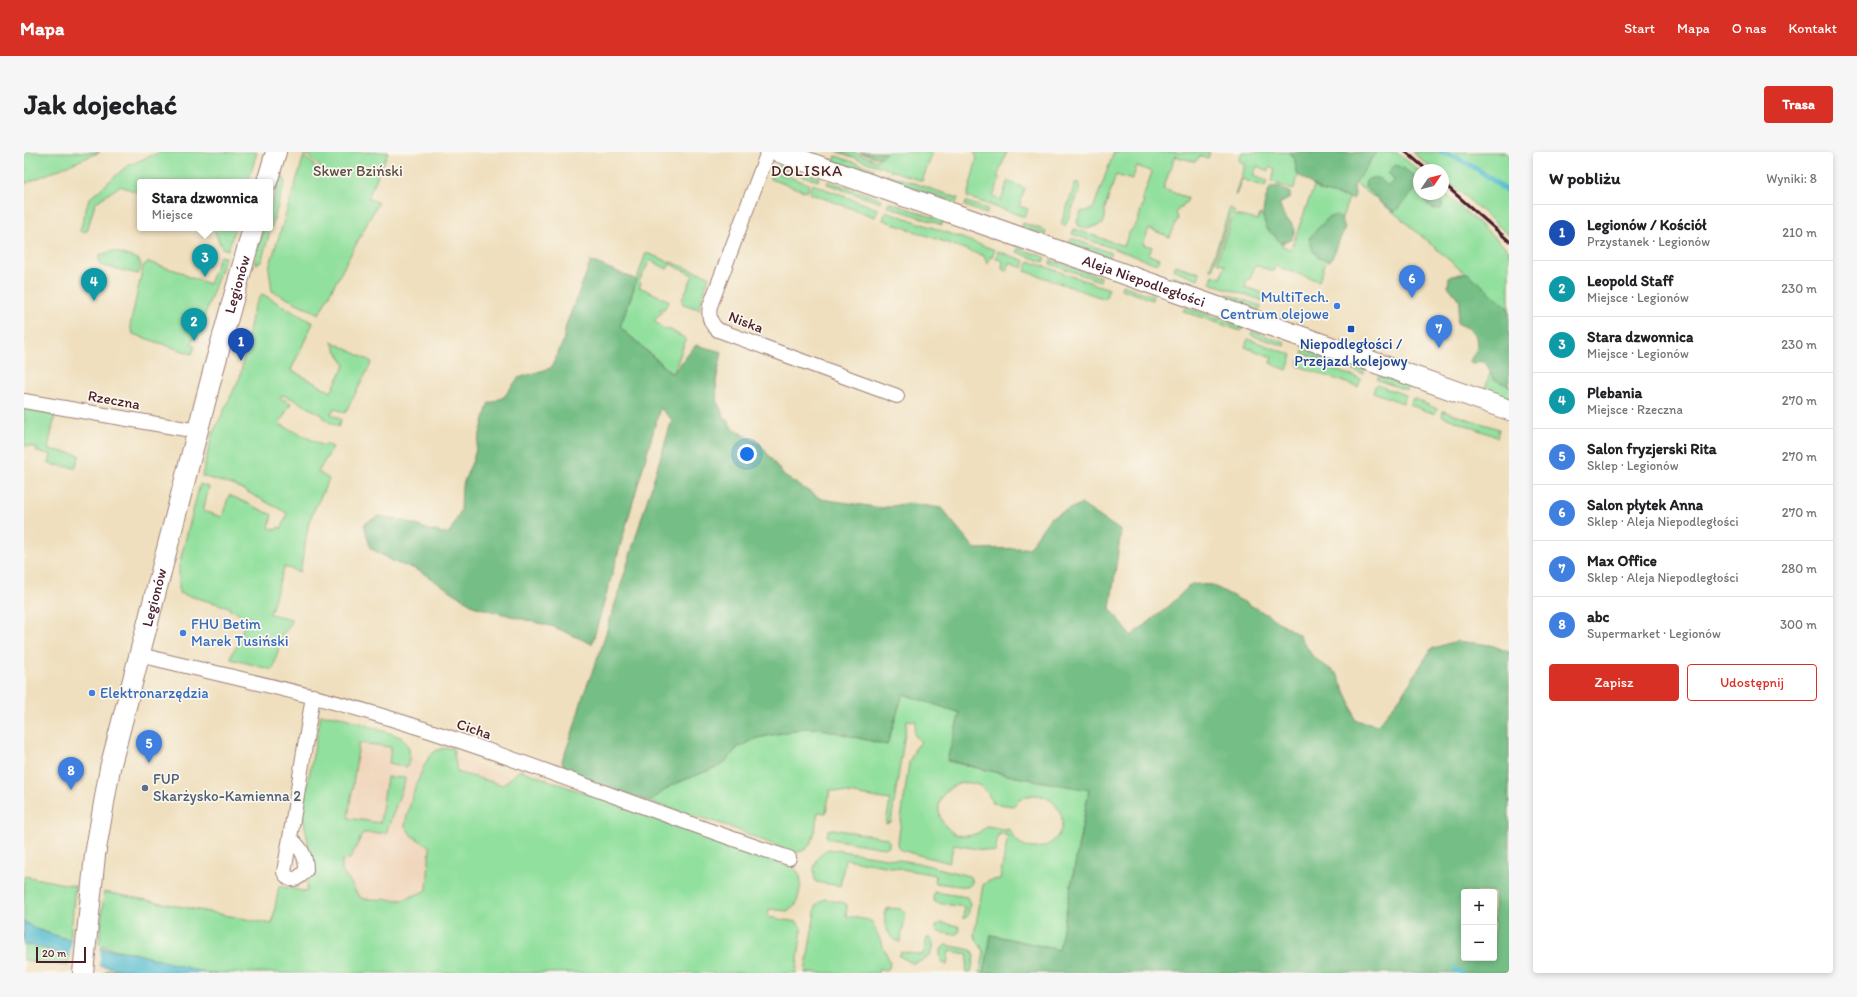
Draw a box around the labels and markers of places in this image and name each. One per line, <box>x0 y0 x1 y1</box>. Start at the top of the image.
pin: 3 <box>192 244 218 277</box>
pin: 6 <box>1399 265 1425 298</box>
pin: 4 <box>81 268 107 301</box>
place label: MultiTech. Centrum olejowe <box>1220 288 1329 323</box>
marker: MultiTech. Centrum olejowe <box>1332 301 1342 311</box>
pin: 2 <box>181 308 207 341</box>
pin: 7 <box>1426 315 1452 348</box>
marker: Niepodległości / Przejazd kolejowy <box>1346 324 1356 334</box>
pin: 1 <box>228 328 254 361</box>
place label: Niepodległości / Przejazd kolejowy <box>1294 335 1408 370</box>
place label: FHU Betim Marek Tusiński <box>191 615 289 650</box>
marker: FHU Betim Marek Tusiński <box>178 628 188 638</box>
place label: Elektronarzędzia <box>100 684 209 702</box>
marker: Elektronarzędzia <box>87 688 97 698</box>
pin: 5 <box>136 730 162 763</box>
pin: 8 <box>58 757 84 790</box>
place label: FUP Skarżysko-Kamienna 2 <box>153 770 301 805</box>
marker: FUP Skarżysko-Kamienna 2 <box>140 783 150 793</box>

